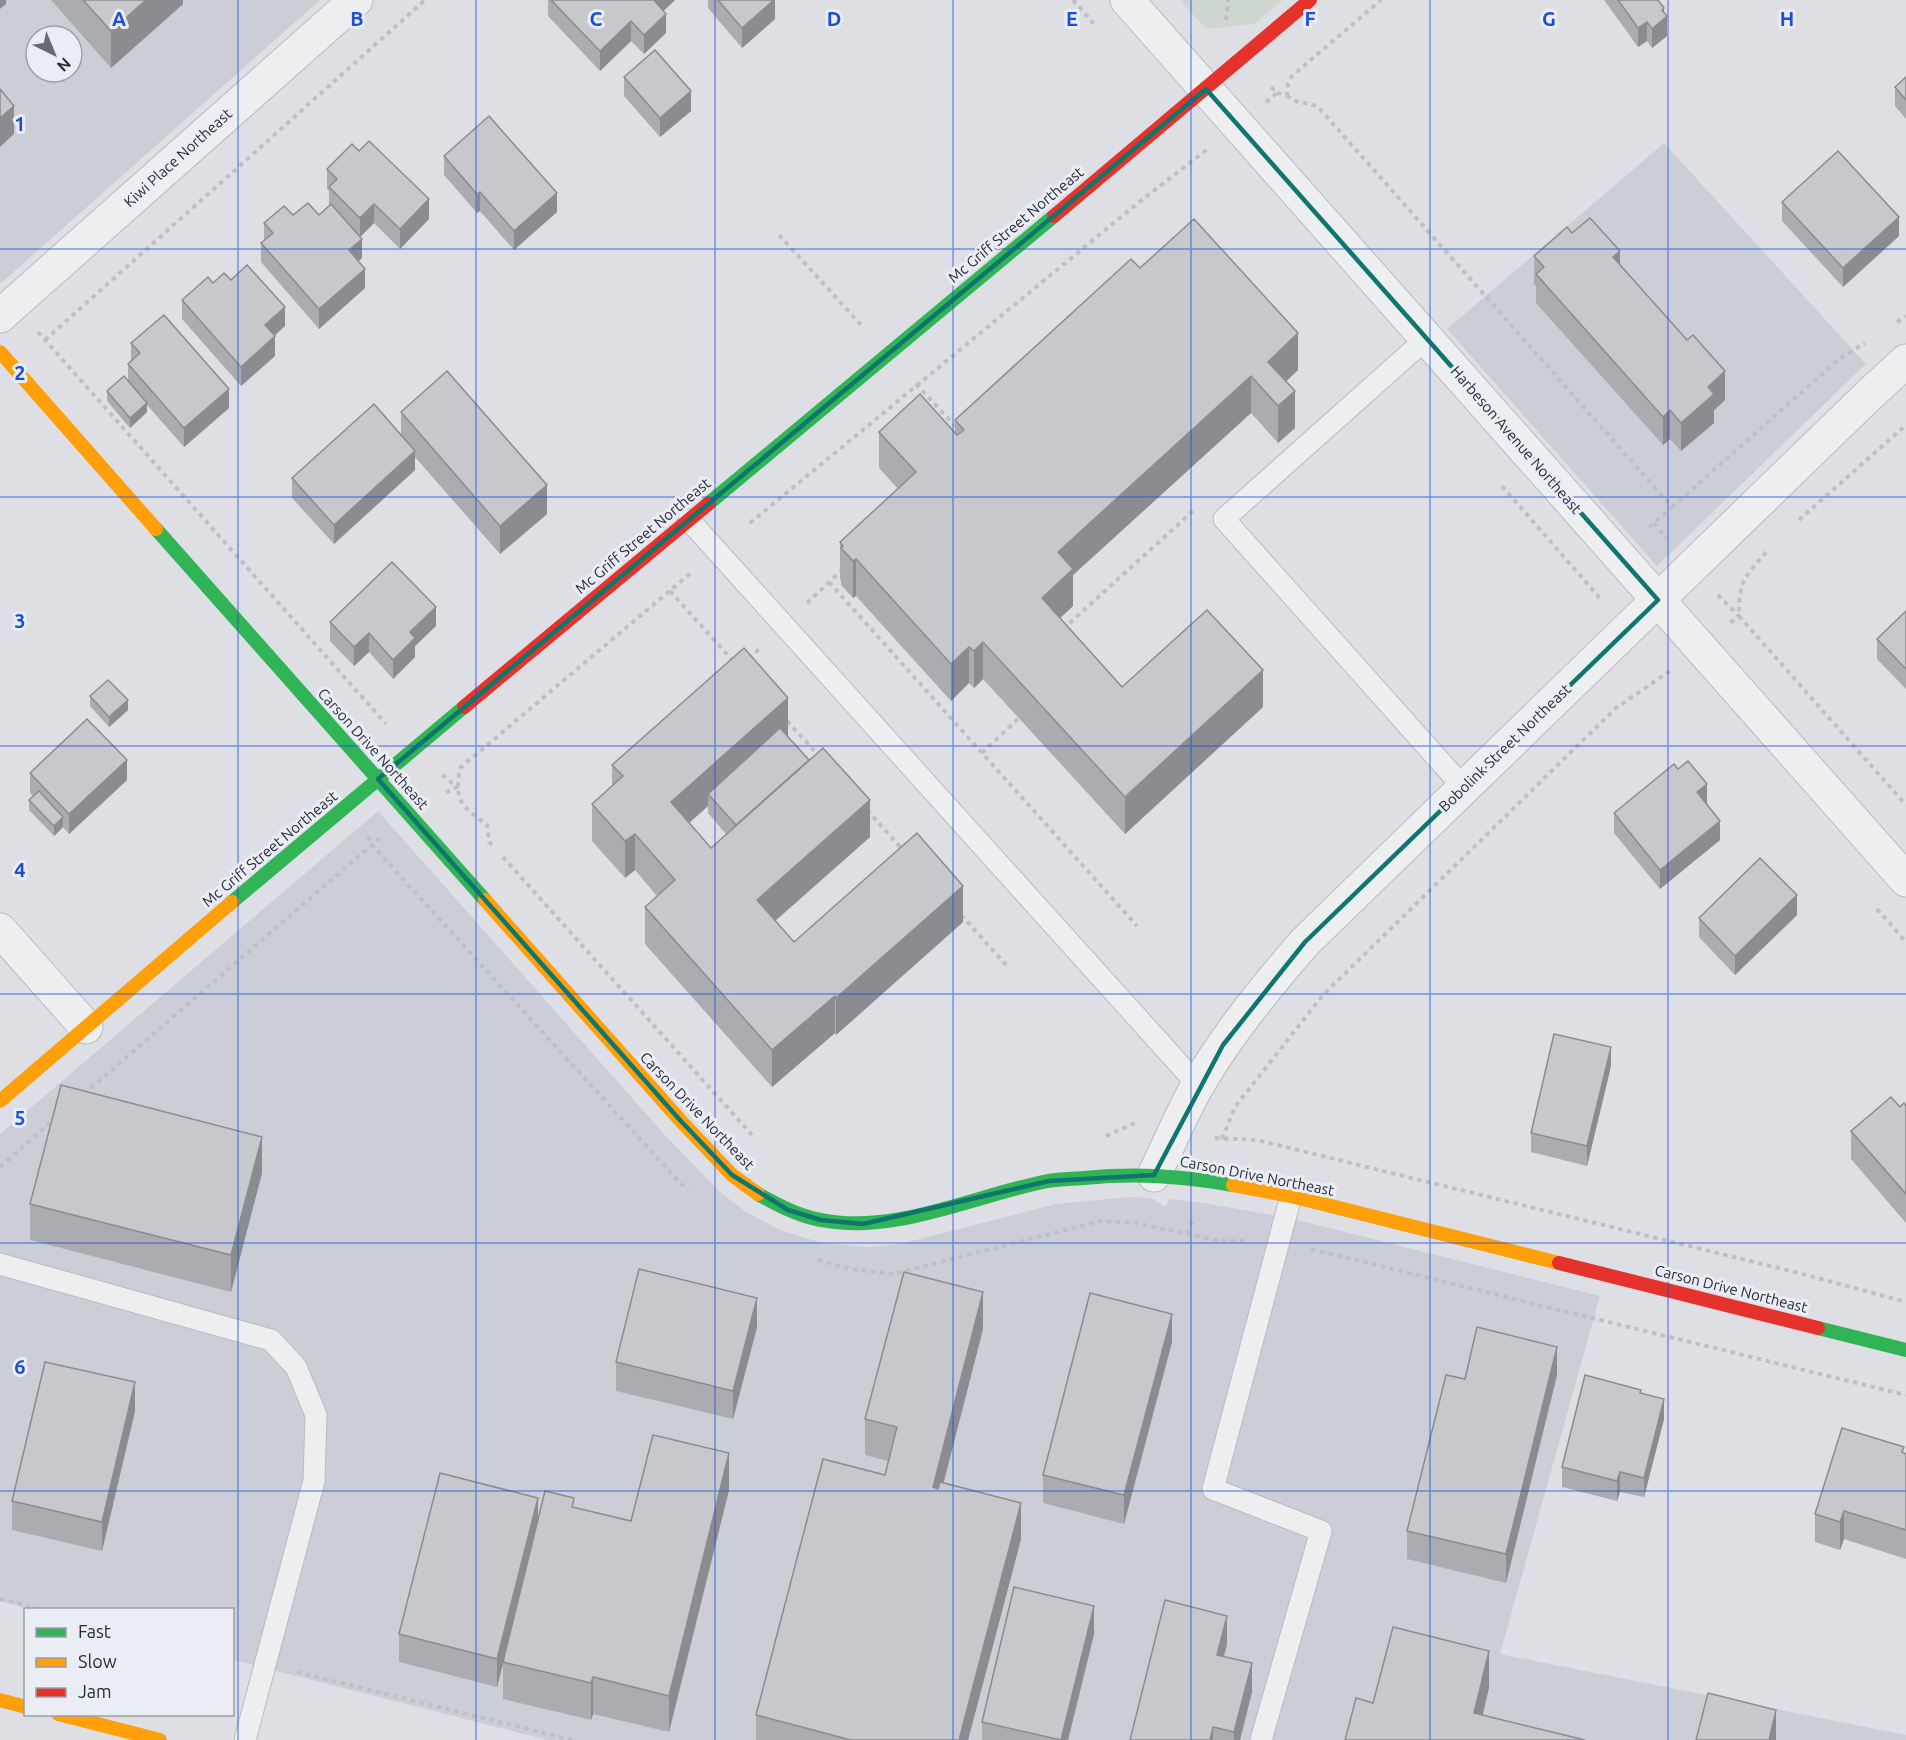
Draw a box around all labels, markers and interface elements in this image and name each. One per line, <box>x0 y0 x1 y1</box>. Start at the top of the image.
text: A <box>112 7 126 30</box>
text: B <box>350 7 364 30</box>
text: C <box>590 7 603 30</box>
text: D <box>827 7 841 30</box>
text: E <box>1066 7 1078 30</box>
text: F <box>1304 7 1316 30</box>
text: G <box>1542 7 1556 30</box>
text: H <box>1780 7 1794 30</box>
north arrow <box>24 24 84 84</box>
text: N <box>54 54 75 76</box>
street label: Kiwi Place Northeast <box>120 105 235 210</box>
text: 1 <box>14 112 26 135</box>
street label: Mc Griff Street Northeast <box>945 163 1087 286</box>
text: 2 <box>14 361 26 384</box>
street label: Harbeson Avenue Northeast <box>1448 362 1585 517</box>
street label: Mc Griff Street Northeast <box>572 474 714 597</box>
text: 3 <box>14 609 26 632</box>
street label: Bobolink Street Northeast <box>1435 680 1574 815</box>
street label: Carson Drive Northeast <box>315 685 432 813</box>
street label: Mc Griff Street Northeast <box>199 787 341 910</box>
text: 4 <box>14 858 26 881</box>
street label: Carson Drive Northeast <box>637 1048 758 1173</box>
text: 5 <box>14 1106 26 1129</box>
street label: Carson Drive Northeast <box>1179 1152 1336 1199</box>
street label: Carson Drive Northeast <box>1653 1261 1809 1316</box>
text: 6 <box>14 1355 26 1378</box>
legend <box>24 1608 234 1716</box>
text: Fast <box>78 1621 111 1641</box>
text: Slow <box>78 1651 117 1671</box>
text: Jam <box>78 1681 112 1701</box>

